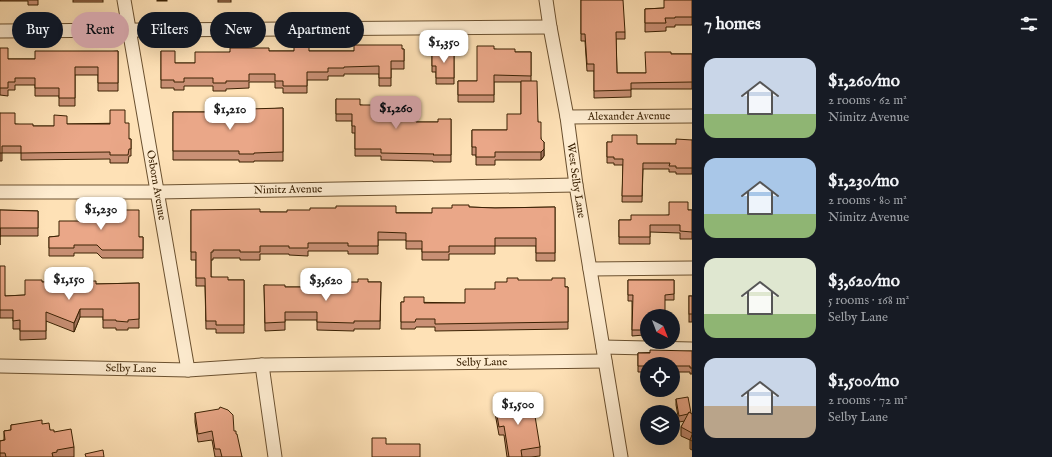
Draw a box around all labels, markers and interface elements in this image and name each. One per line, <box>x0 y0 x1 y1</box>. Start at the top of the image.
chip: Buy <box>12 12 63 48</box>
chip: Rent <box>71 12 129 48</box>
chip: Filters <box>137 12 202 48</box>
chip: New <box>210 12 266 48</box>
chip: Apartment <box>274 12 364 48</box>
icon: filters <box>1018 13 1040 35</box>
text: 7 homes <box>704 14 761 35</box>
pin: $1,350 <box>411 30 477 64</box>
text: $1,350 <box>428 34 460 51</box>
text: $1,260/mo <box>828 71 900 92</box>
icon: home <box>736 74 784 122</box>
text: 2 rooms · 62 m² <box>828 92 907 109</box>
pin: $1,260 <box>363 96 429 130</box>
pin: $1,210 <box>197 97 263 131</box>
text: $1,260 <box>379 100 413 117</box>
text: $1,210 <box>214 101 246 118</box>
street label: Alexander Avenue <box>587 109 670 124</box>
text: Nimitz Avenue <box>828 109 909 126</box>
street label: West Selby Lane <box>563 142 588 219</box>
street label: Osborn Avenue <box>143 149 169 221</box>
text: $1,230/mo <box>828 171 899 192</box>
icon: home <box>736 174 784 222</box>
street label: Nimitz Avenue <box>253 182 322 197</box>
text: 2 rooms · 80 m² <box>828 192 907 209</box>
pin: $1,230 <box>68 197 134 231</box>
text: $1,230 <box>85 201 117 218</box>
text: Nimitz Avenue <box>828 209 909 226</box>
pin: $1,150 <box>36 267 102 301</box>
pin: $3,620 <box>293 268 359 302</box>
text: $1,150 <box>53 271 85 288</box>
text: $3,620/mo <box>828 271 900 292</box>
text: $3,620 <box>309 272 343 289</box>
icon: home <box>736 274 784 322</box>
text: 5 rooms · 168 m² <box>828 292 909 309</box>
north arrow <box>640 309 680 349</box>
map controls <box>640 309 680 445</box>
text: Selby Lane <box>828 309 888 326</box>
street label: Selby Lane <box>456 355 507 370</box>
button: locate <box>640 357 680 397</box>
street label: Selby Lane <box>105 361 157 376</box>
text: $1,500/mo <box>828 371 899 392</box>
icon: home <box>736 374 784 422</box>
pin: $1,500 <box>485 392 551 426</box>
text: 2 rooms · 72 m² <box>828 392 908 409</box>
text: $1,500 <box>502 396 534 413</box>
button: layers <box>640 405 680 445</box>
text: Selby Lane <box>828 409 888 426</box>

